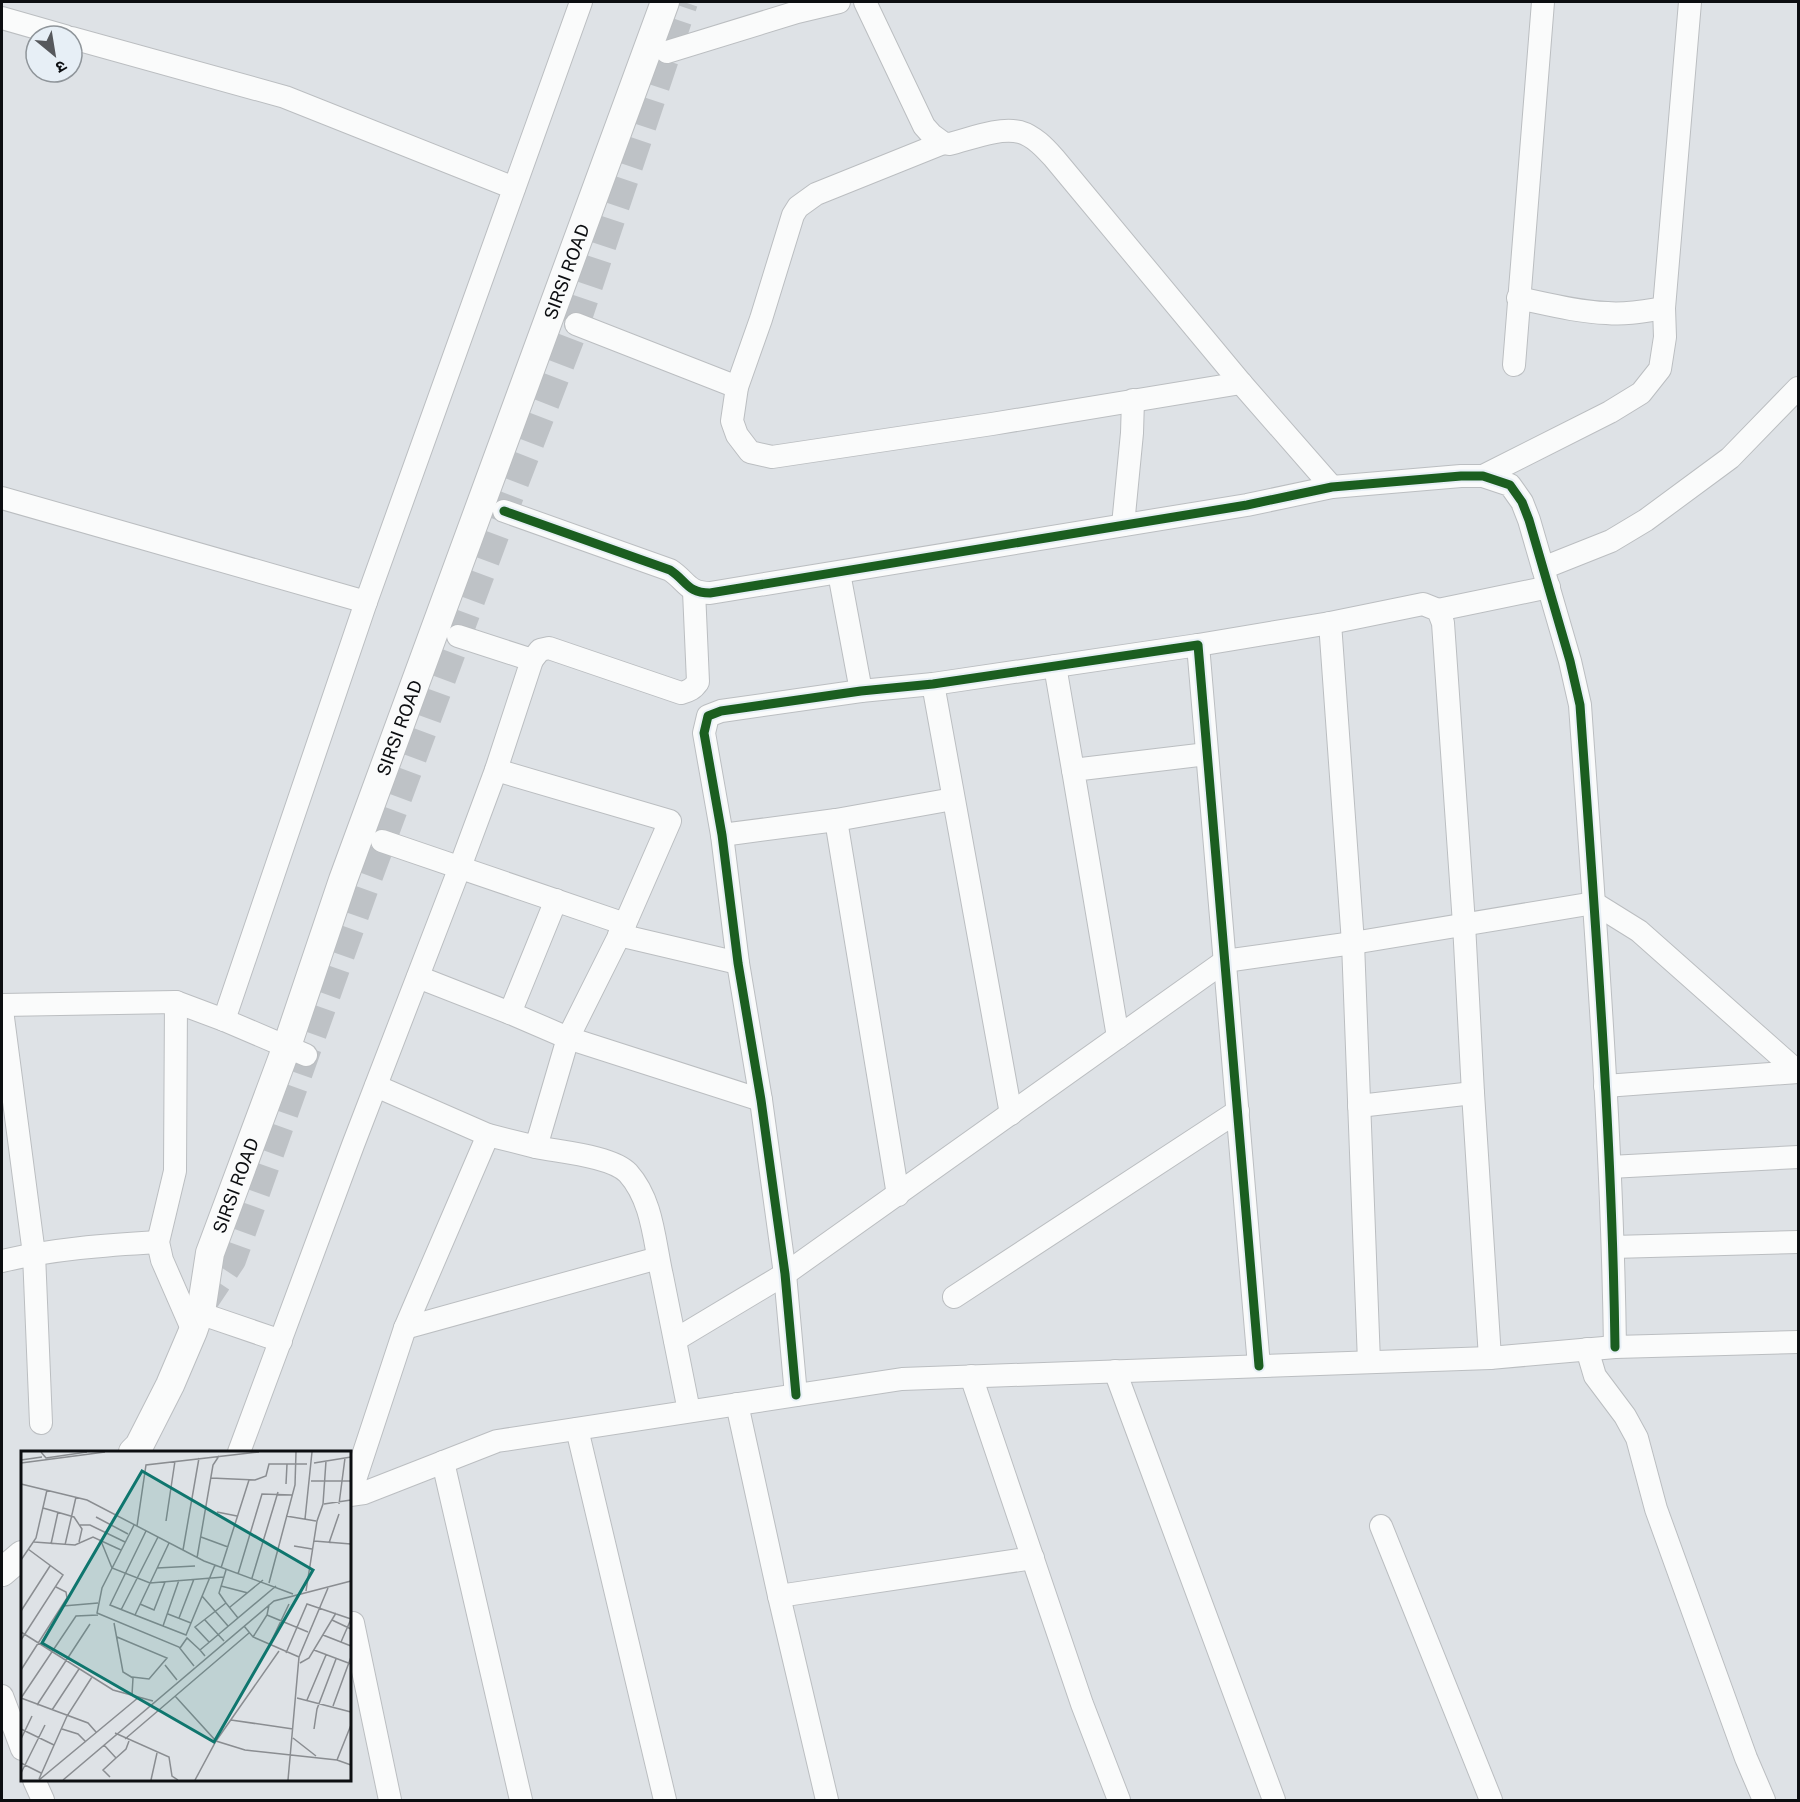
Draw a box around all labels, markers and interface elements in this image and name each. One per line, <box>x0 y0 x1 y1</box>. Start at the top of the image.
north arrow <box>24 24 84 84</box>
text: उ <box>52 56 70 77</box>
street label: SIRSI ROAD <box>539 221 593 322</box>
street label: SIRSI ROAD <box>372 677 426 778</box>
street label: SIRSI ROAD <box>208 1135 263 1236</box>
inset map <box>21 1451 351 1781</box>

